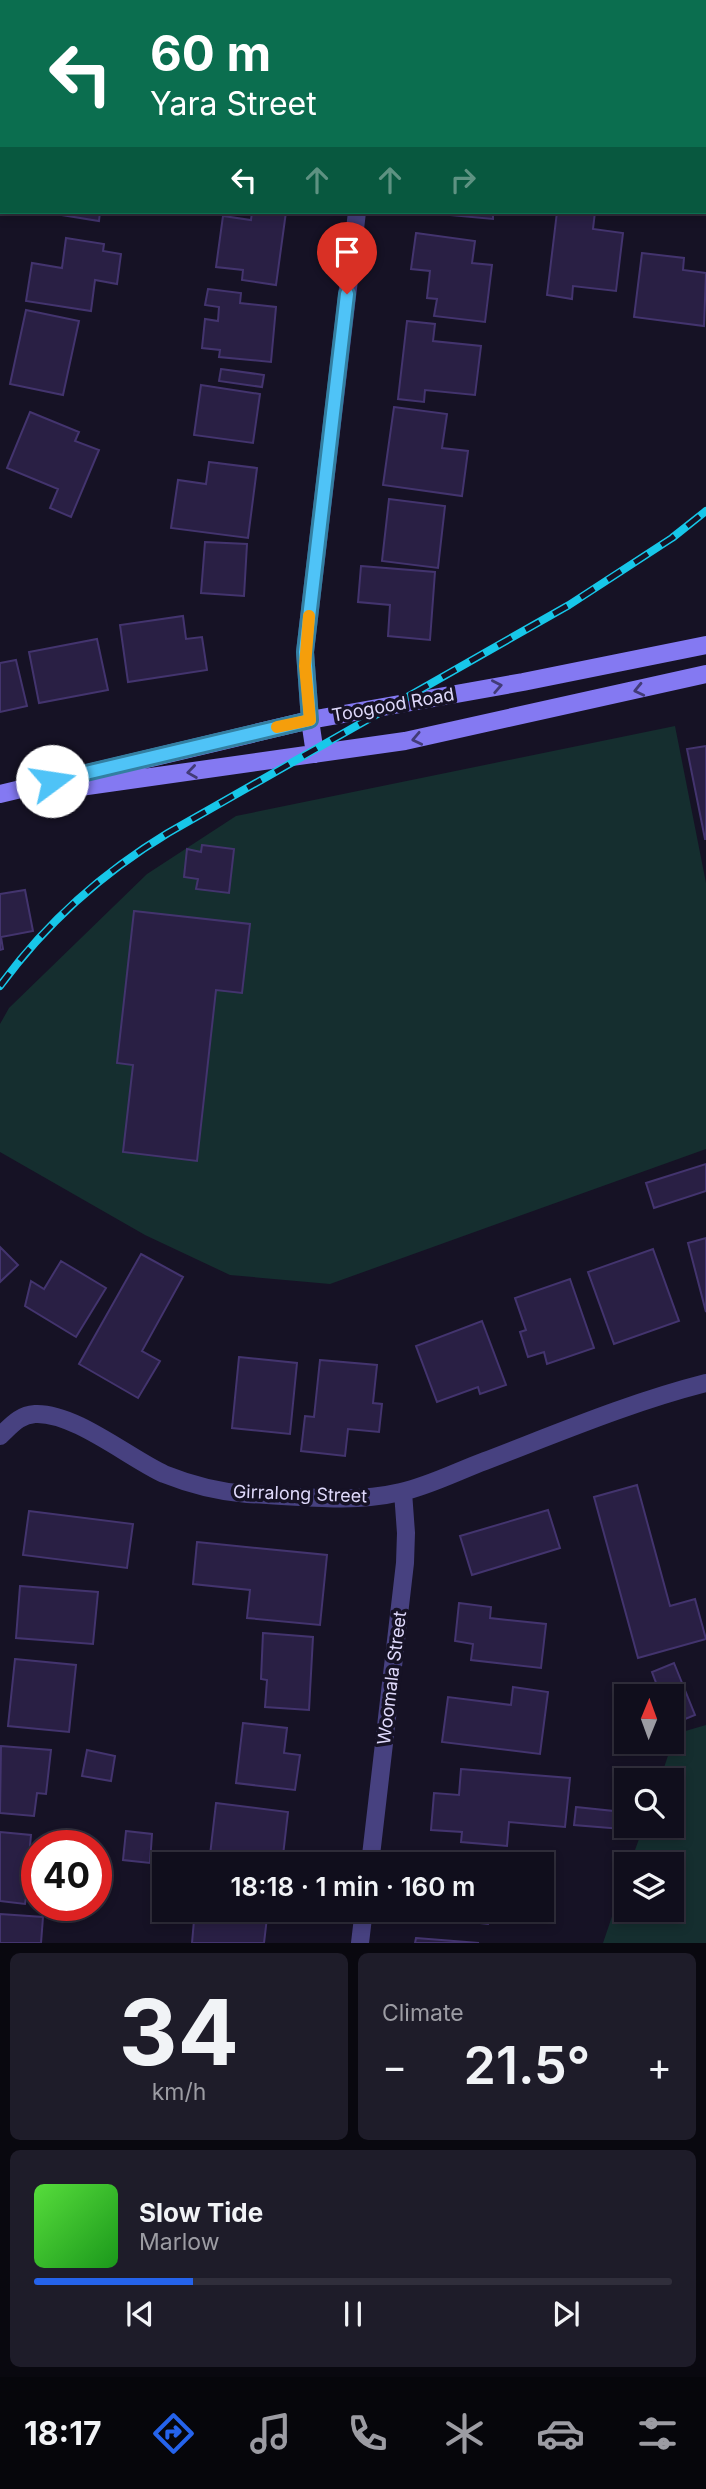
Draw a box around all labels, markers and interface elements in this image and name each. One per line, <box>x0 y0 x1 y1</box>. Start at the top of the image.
text: 60 m <box>150 24 271 83</box>
icon: left <box>35 28 126 119</box>
text: Yara Street <box>150 84 317 123</box>
icon: left <box>225 161 263 199</box>
icon: ahead <box>298 161 336 199</box>
icon: ahead <box>371 161 409 199</box>
icon: right <box>444 161 482 199</box>
pin <box>317 222 377 294</box>
icon: arrive <box>328 233 366 271</box>
one-way arrow <box>491 680 503 695</box>
one-way arrow <box>633 681 645 696</box>
street label: Toogood Road <box>330 683 456 726</box>
one-way arrow <box>411 730 423 745</box>
position arrow <box>15 744 89 818</box>
one-way arrow <box>186 764 198 779</box>
street label: Girralong Street <box>232 1481 368 1506</box>
street label: Woomala Street <box>373 1610 410 1746</box>
north arrow <box>614 1684 684 1754</box>
map controls <box>614 1684 684 1922</box>
button: search <box>614 1768 684 1838</box>
speed limit sign: 40 <box>21 1830 112 1921</box>
button: layers <box>614 1852 684 1922</box>
text: 18:18 · 1 min · 160 m <box>231 1871 475 1902</box>
text: 34 <box>119 1977 239 2087</box>
text: Climate <box>382 1999 464 2027</box>
text: 21.5° <box>464 2034 590 2097</box>
text: − <box>382 2043 407 2089</box>
text: + <box>647 2043 672 2089</box>
text: km/h <box>152 2078 206 2106</box>
text: Slow Tide <box>139 2197 263 2228</box>
text: Marlow <box>139 2228 219 2256</box>
icon: previous <box>121 2295 159 2333</box>
icon: pause <box>334 2295 372 2333</box>
icon: next <box>547 2295 585 2333</box>
icon: directions <box>149 2409 198 2458</box>
icon: music <box>246 2409 295 2458</box>
icon: phone <box>343 2409 392 2458</box>
icon: climate <box>440 2409 489 2458</box>
icon: car <box>536 2409 585 2458</box>
icon: filters <box>633 2409 682 2458</box>
text: 18:17 <box>24 2414 102 2453</box>

